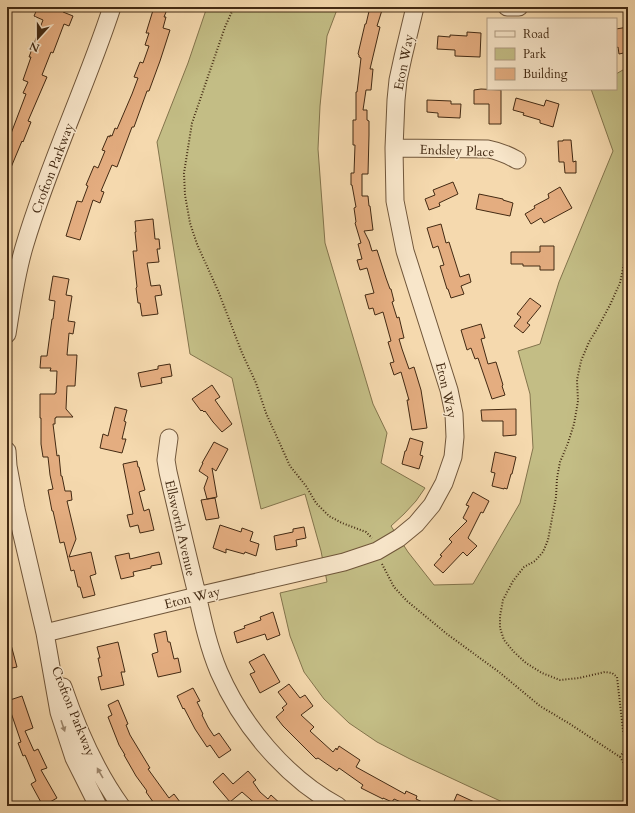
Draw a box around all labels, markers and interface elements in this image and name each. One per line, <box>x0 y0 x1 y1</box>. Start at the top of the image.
north arrow <box>18 18 58 58</box>
legend <box>487 18 617 90</box>
text: Road <box>523 26 550 42</box>
street label: Eton Way <box>390 32 418 92</box>
text: N <box>27 38 42 56</box>
text: Park <box>523 46 547 62</box>
text: Building <box>523 66 568 82</box>
street label: Crofton Parkway <box>27 120 79 216</box>
street label: Endsley Place <box>419 141 495 161</box>
street label: Eton Way <box>431 360 461 420</box>
street label: Ellsworth Avenue <box>160 478 200 578</box>
street label: Eton Way <box>162 582 222 614</box>
street label: Crofton Parkway <box>47 664 99 759</box>
one-way arrow <box>61 721 67 733</box>
one-way arrow <box>97 767 104 779</box>

